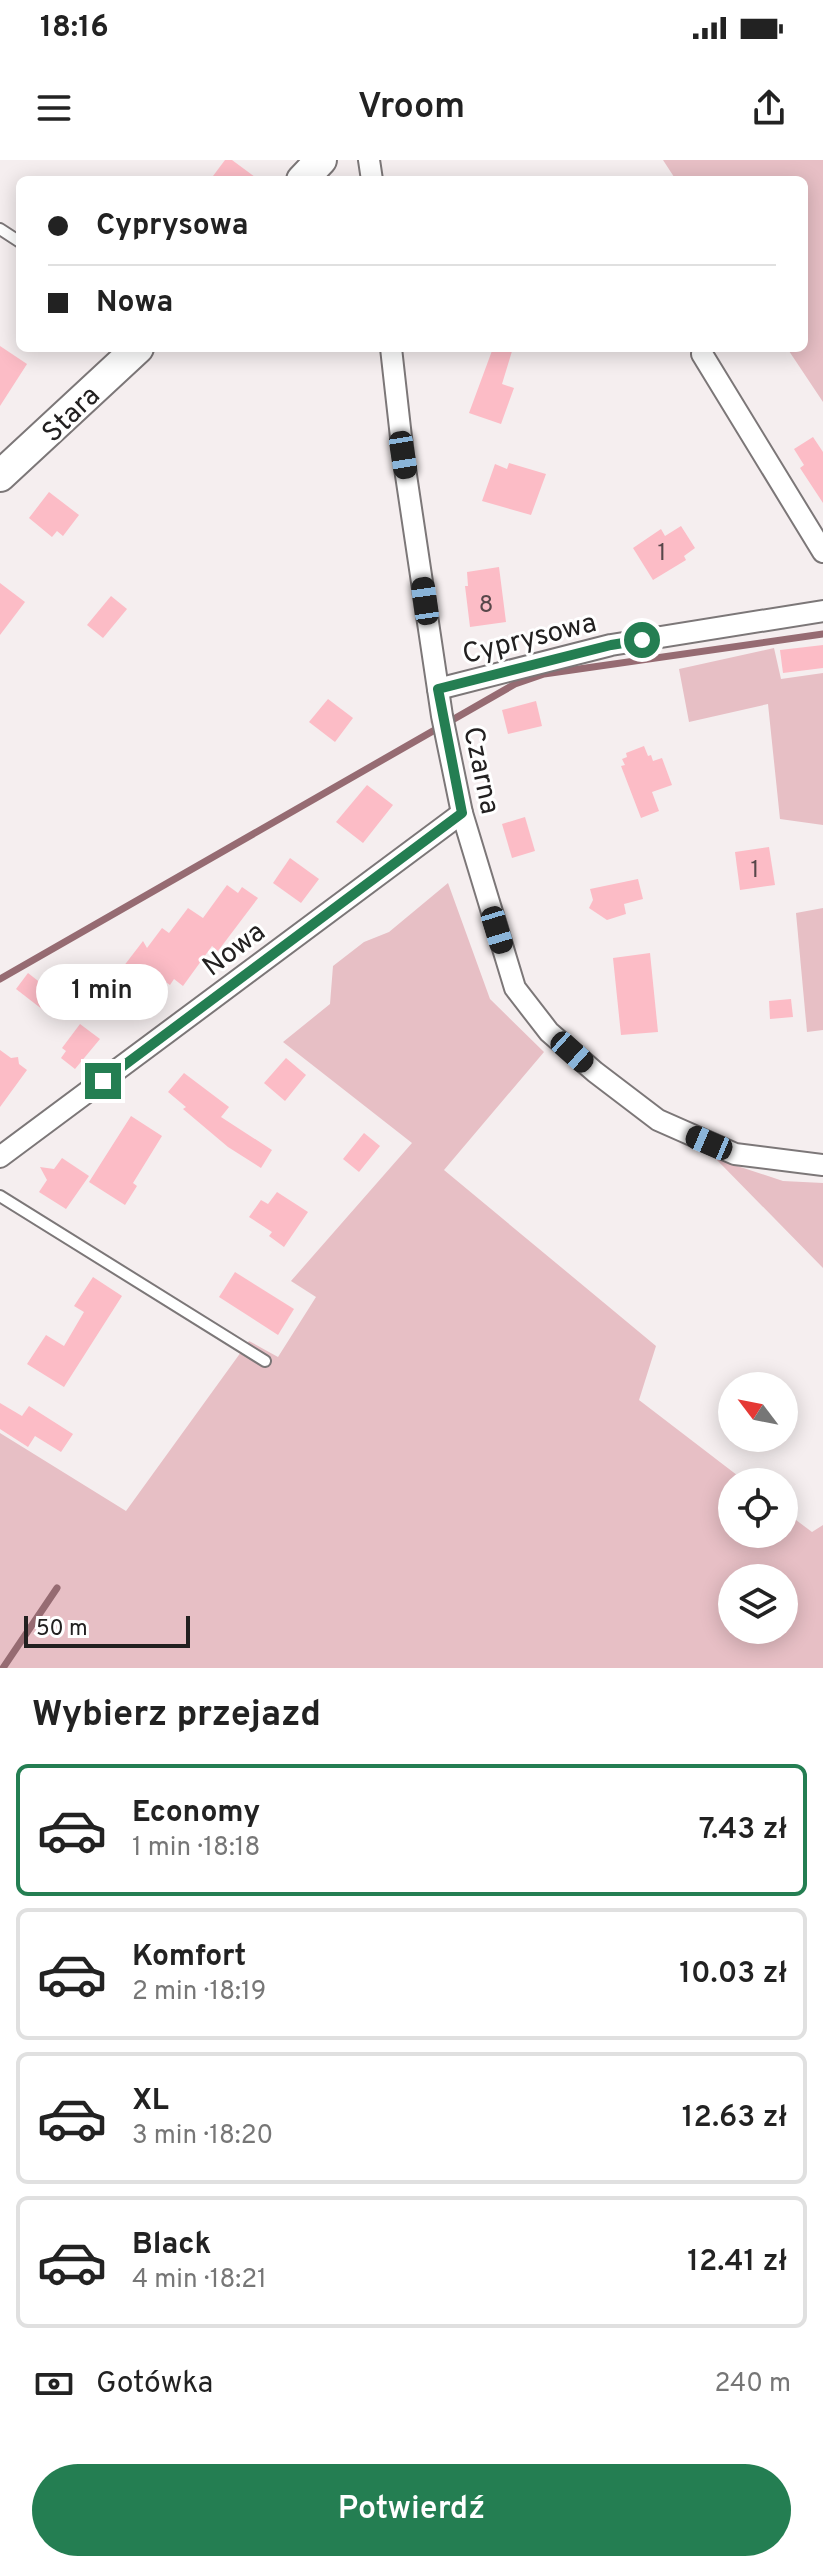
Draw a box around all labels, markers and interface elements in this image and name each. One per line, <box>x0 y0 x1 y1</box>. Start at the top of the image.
text: 18:16 <box>40 10 109 47</box>
text: Vroom <box>358 85 465 131</box>
icon: menu <box>32 86 76 130</box>
icon: share <box>747 86 791 130</box>
text: Cyprysowa <box>96 208 248 245</box>
text: Nowa <box>96 285 173 322</box>
street label: Stara <box>35 379 109 451</box>
car <box>387 429 419 481</box>
house number: 1 <box>658 539 666 569</box>
car <box>410 576 440 626</box>
house number: 8 <box>479 591 493 621</box>
street label: Cyprysowa <box>459 606 600 674</box>
route start <box>624 622 660 658</box>
street label: Czarna <box>453 724 507 818</box>
house number: 1 <box>751 856 759 886</box>
car <box>479 904 515 956</box>
street label: Nowa <box>196 915 273 986</box>
callout: 1 min <box>37 965 169 1021</box>
text: 1 min <box>71 975 133 1008</box>
car <box>546 1027 598 1077</box>
route end <box>85 1063 121 1099</box>
car <box>682 1123 736 1163</box>
north arrow <box>718 1372 798 1452</box>
map controls <box>718 1372 798 1644</box>
button: locate <box>718 1468 798 1548</box>
button: layers <box>718 1564 798 1644</box>
scale bar <box>24 1612 190 1648</box>
text: 50 m <box>36 1616 88 1643</box>
text: Wybierz przejazd <box>32 1693 321 1739</box>
icon: car <box>36 1794 108 1866</box>
text: Economy <box>132 1795 260 1832</box>
text: 7.43 zł <box>699 1812 787 1849</box>
text: 1 min · 18:18 <box>132 1832 260 1865</box>
icon: car <box>36 1938 108 2010</box>
text: Komfort <box>132 1939 246 1976</box>
text: 10.03 zł <box>679 1956 787 1993</box>
text: 2 min · 18:19 <box>132 1976 266 2009</box>
icon: car <box>36 2082 108 2154</box>
text: XL <box>132 2083 169 2120</box>
text: 12.63 zł <box>682 2100 787 2137</box>
text: 3 min · 18:20 <box>132 2120 273 2153</box>
icon: car <box>36 2226 108 2298</box>
text: Black <box>132 2227 211 2264</box>
text: 12.41 zł <box>687 2244 787 2281</box>
text: 4 min · 18:21 <box>132 2264 267 2297</box>
icon: cash <box>32 2362 76 2406</box>
text: Gotówka <box>96 2366 213 2403</box>
text: 240 m <box>714 2368 791 2401</box>
button: Potwierdź <box>32 2464 791 2556</box>

